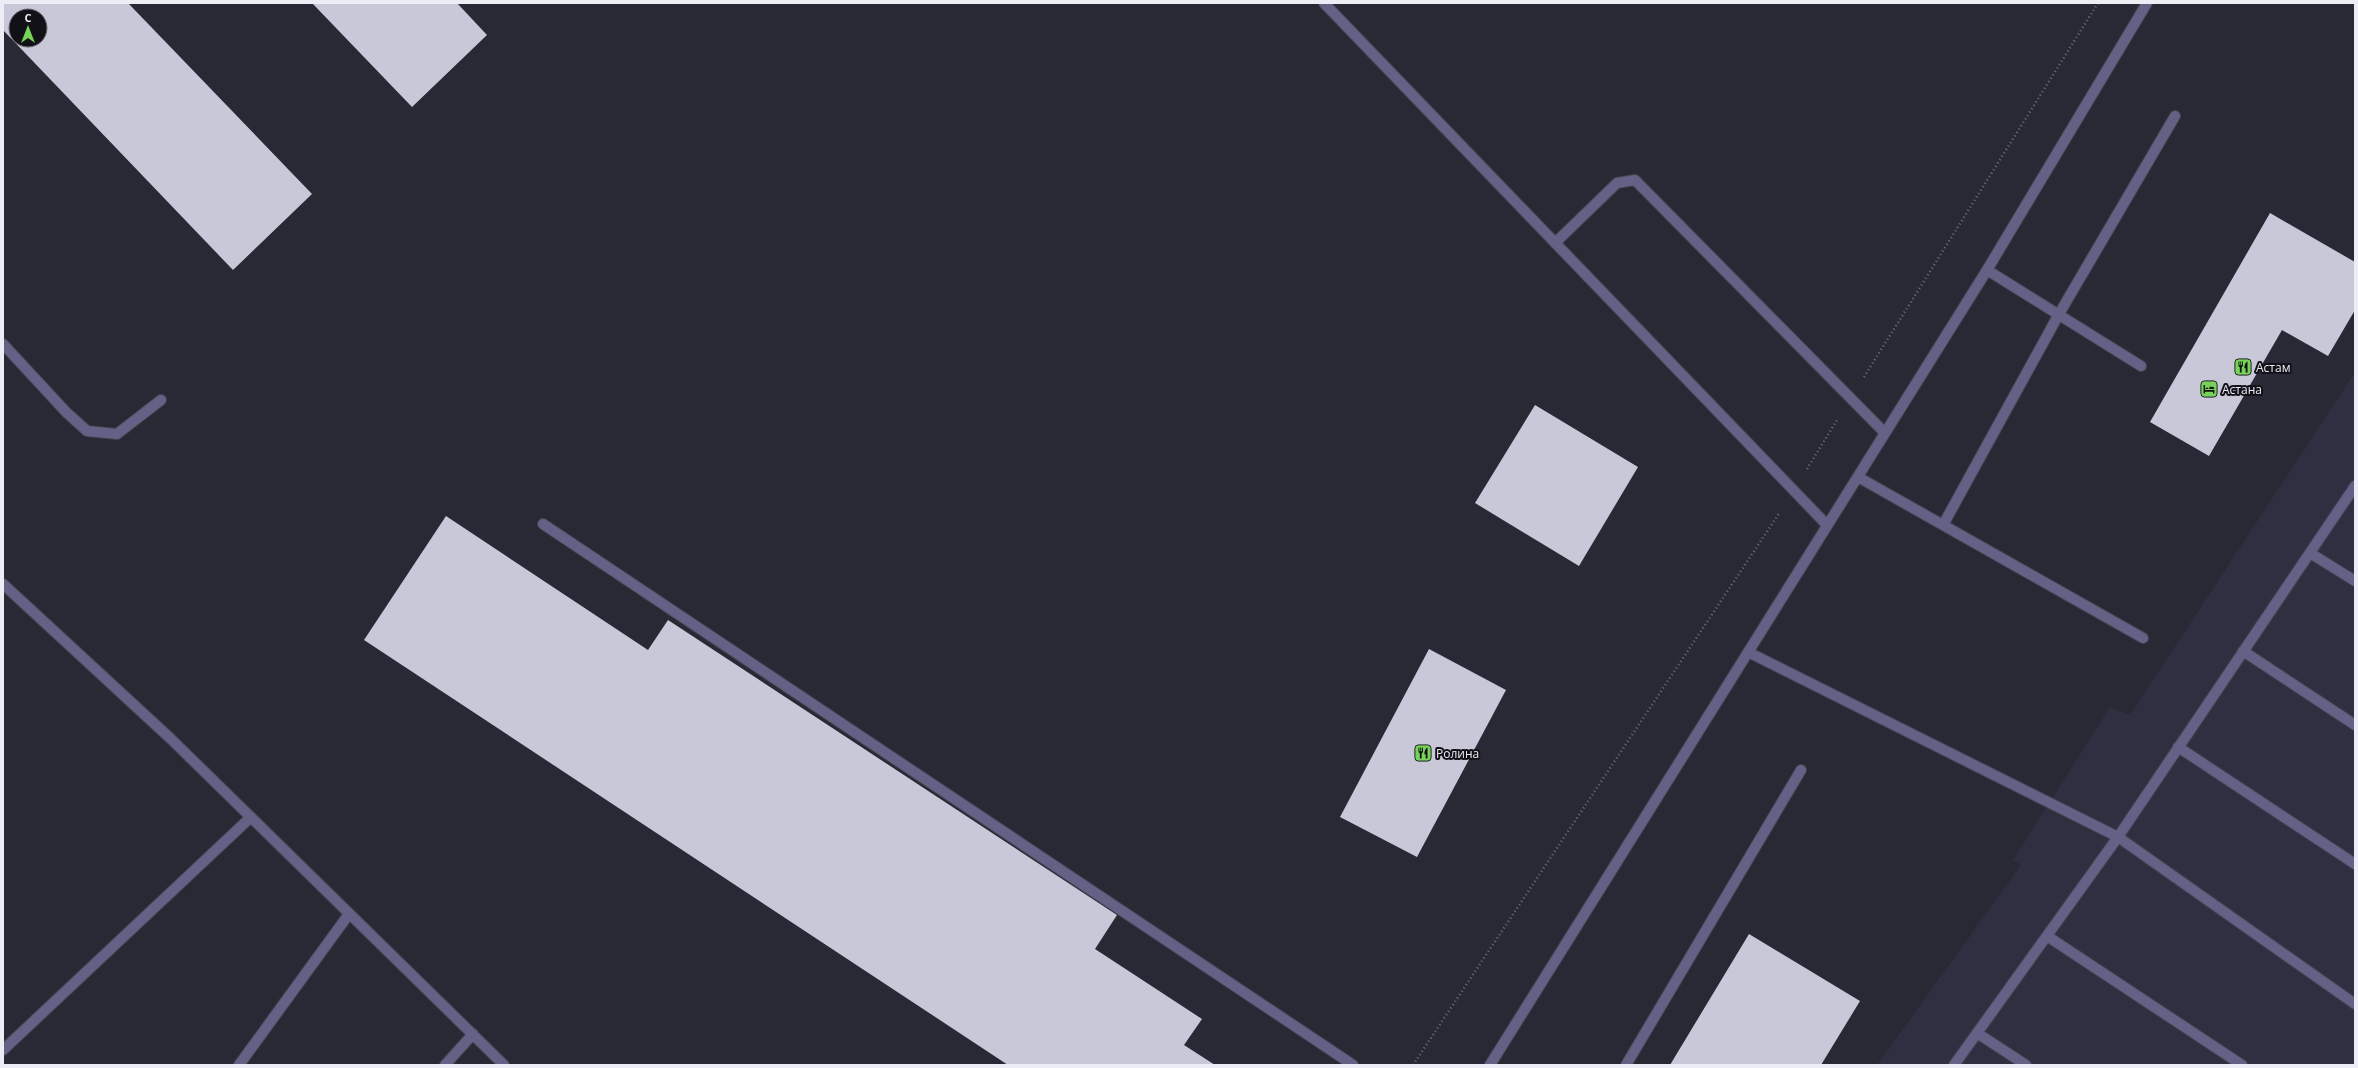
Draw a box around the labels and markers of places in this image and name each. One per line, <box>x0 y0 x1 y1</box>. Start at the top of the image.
restaurant icon: Астам <box>2233 357 2253 377</box>
place label: Астам <box>2256 359 2290 376</box>
hotel icon: Астана <box>2199 379 2219 399</box>
place label: Астана <box>2222 381 2262 398</box>
restaurant icon: Ролина <box>1413 743 1433 763</box>
place label: Ролина <box>1436 745 1479 762</box>

